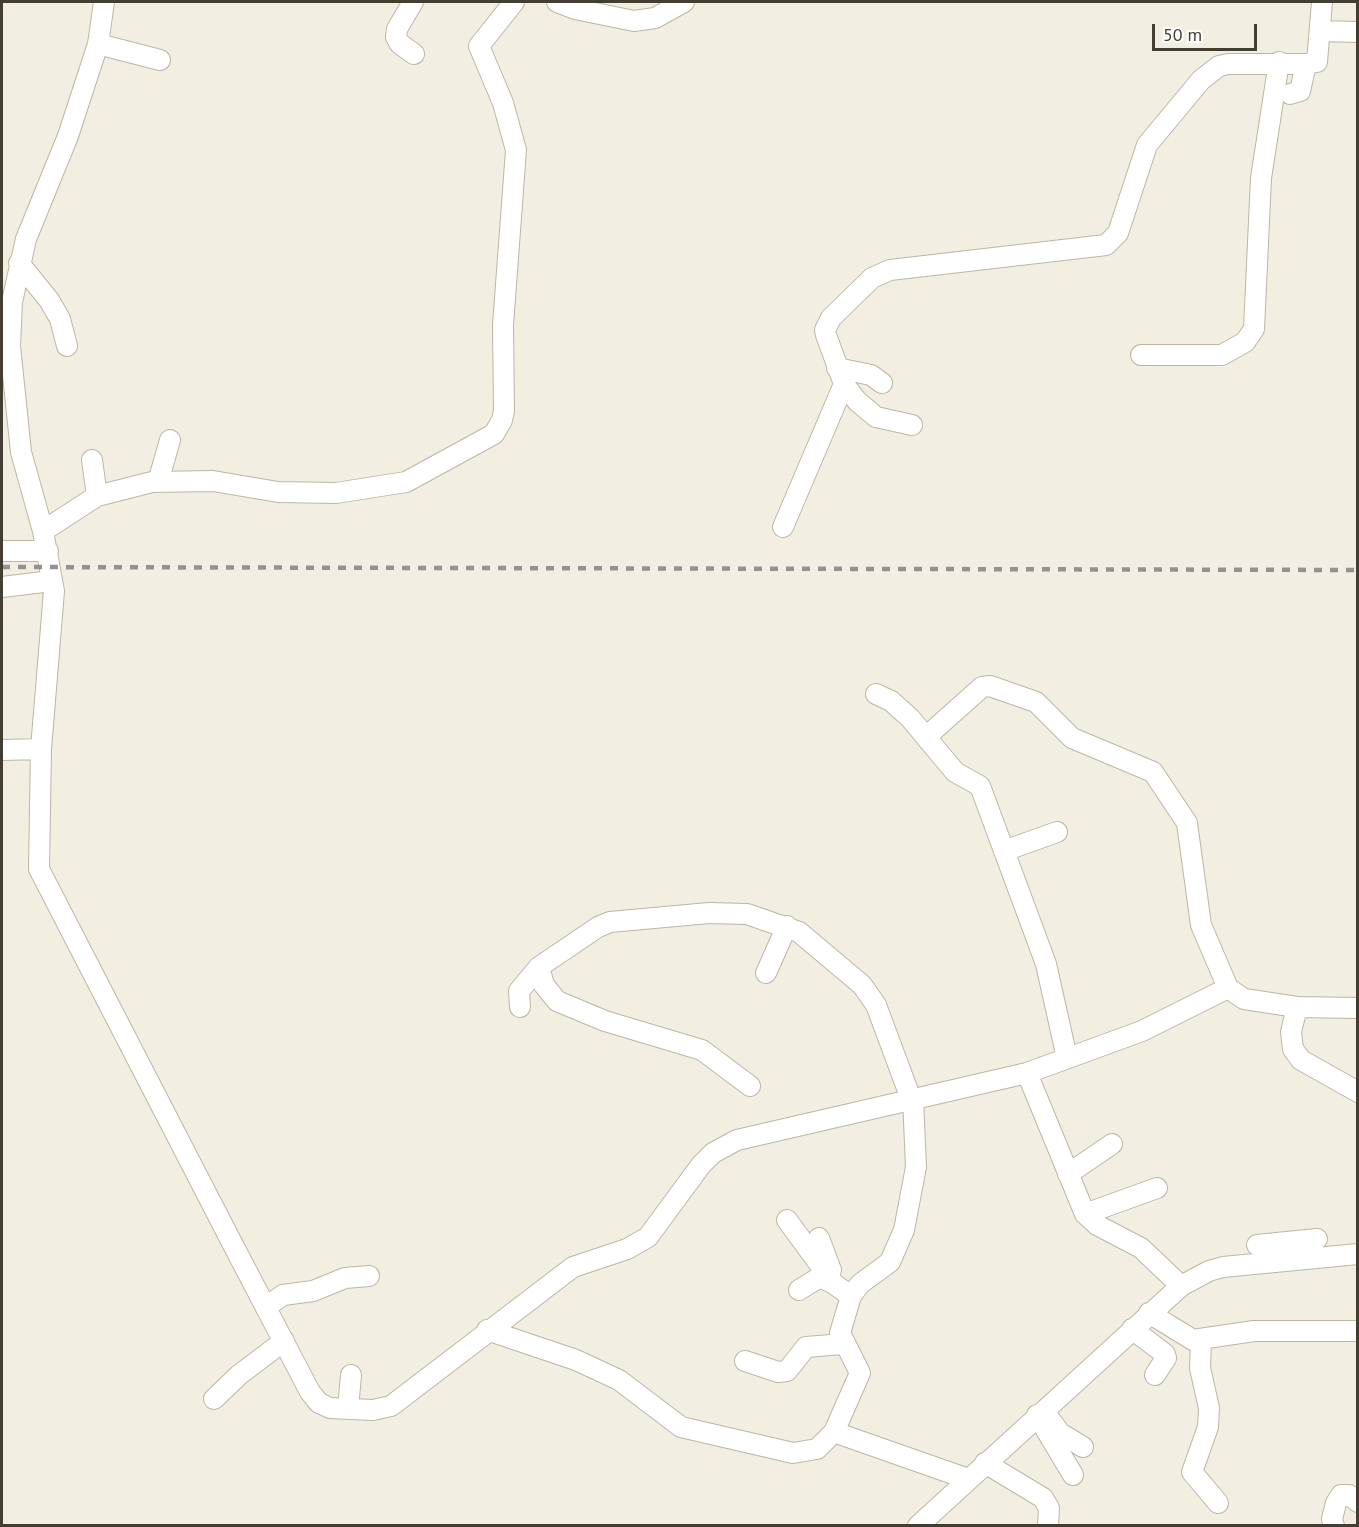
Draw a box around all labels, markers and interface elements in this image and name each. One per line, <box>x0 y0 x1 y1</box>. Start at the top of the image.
scale bar <box>1155 12 1260 50</box>
text: 50 m <box>1163 23 1202 46</box>

